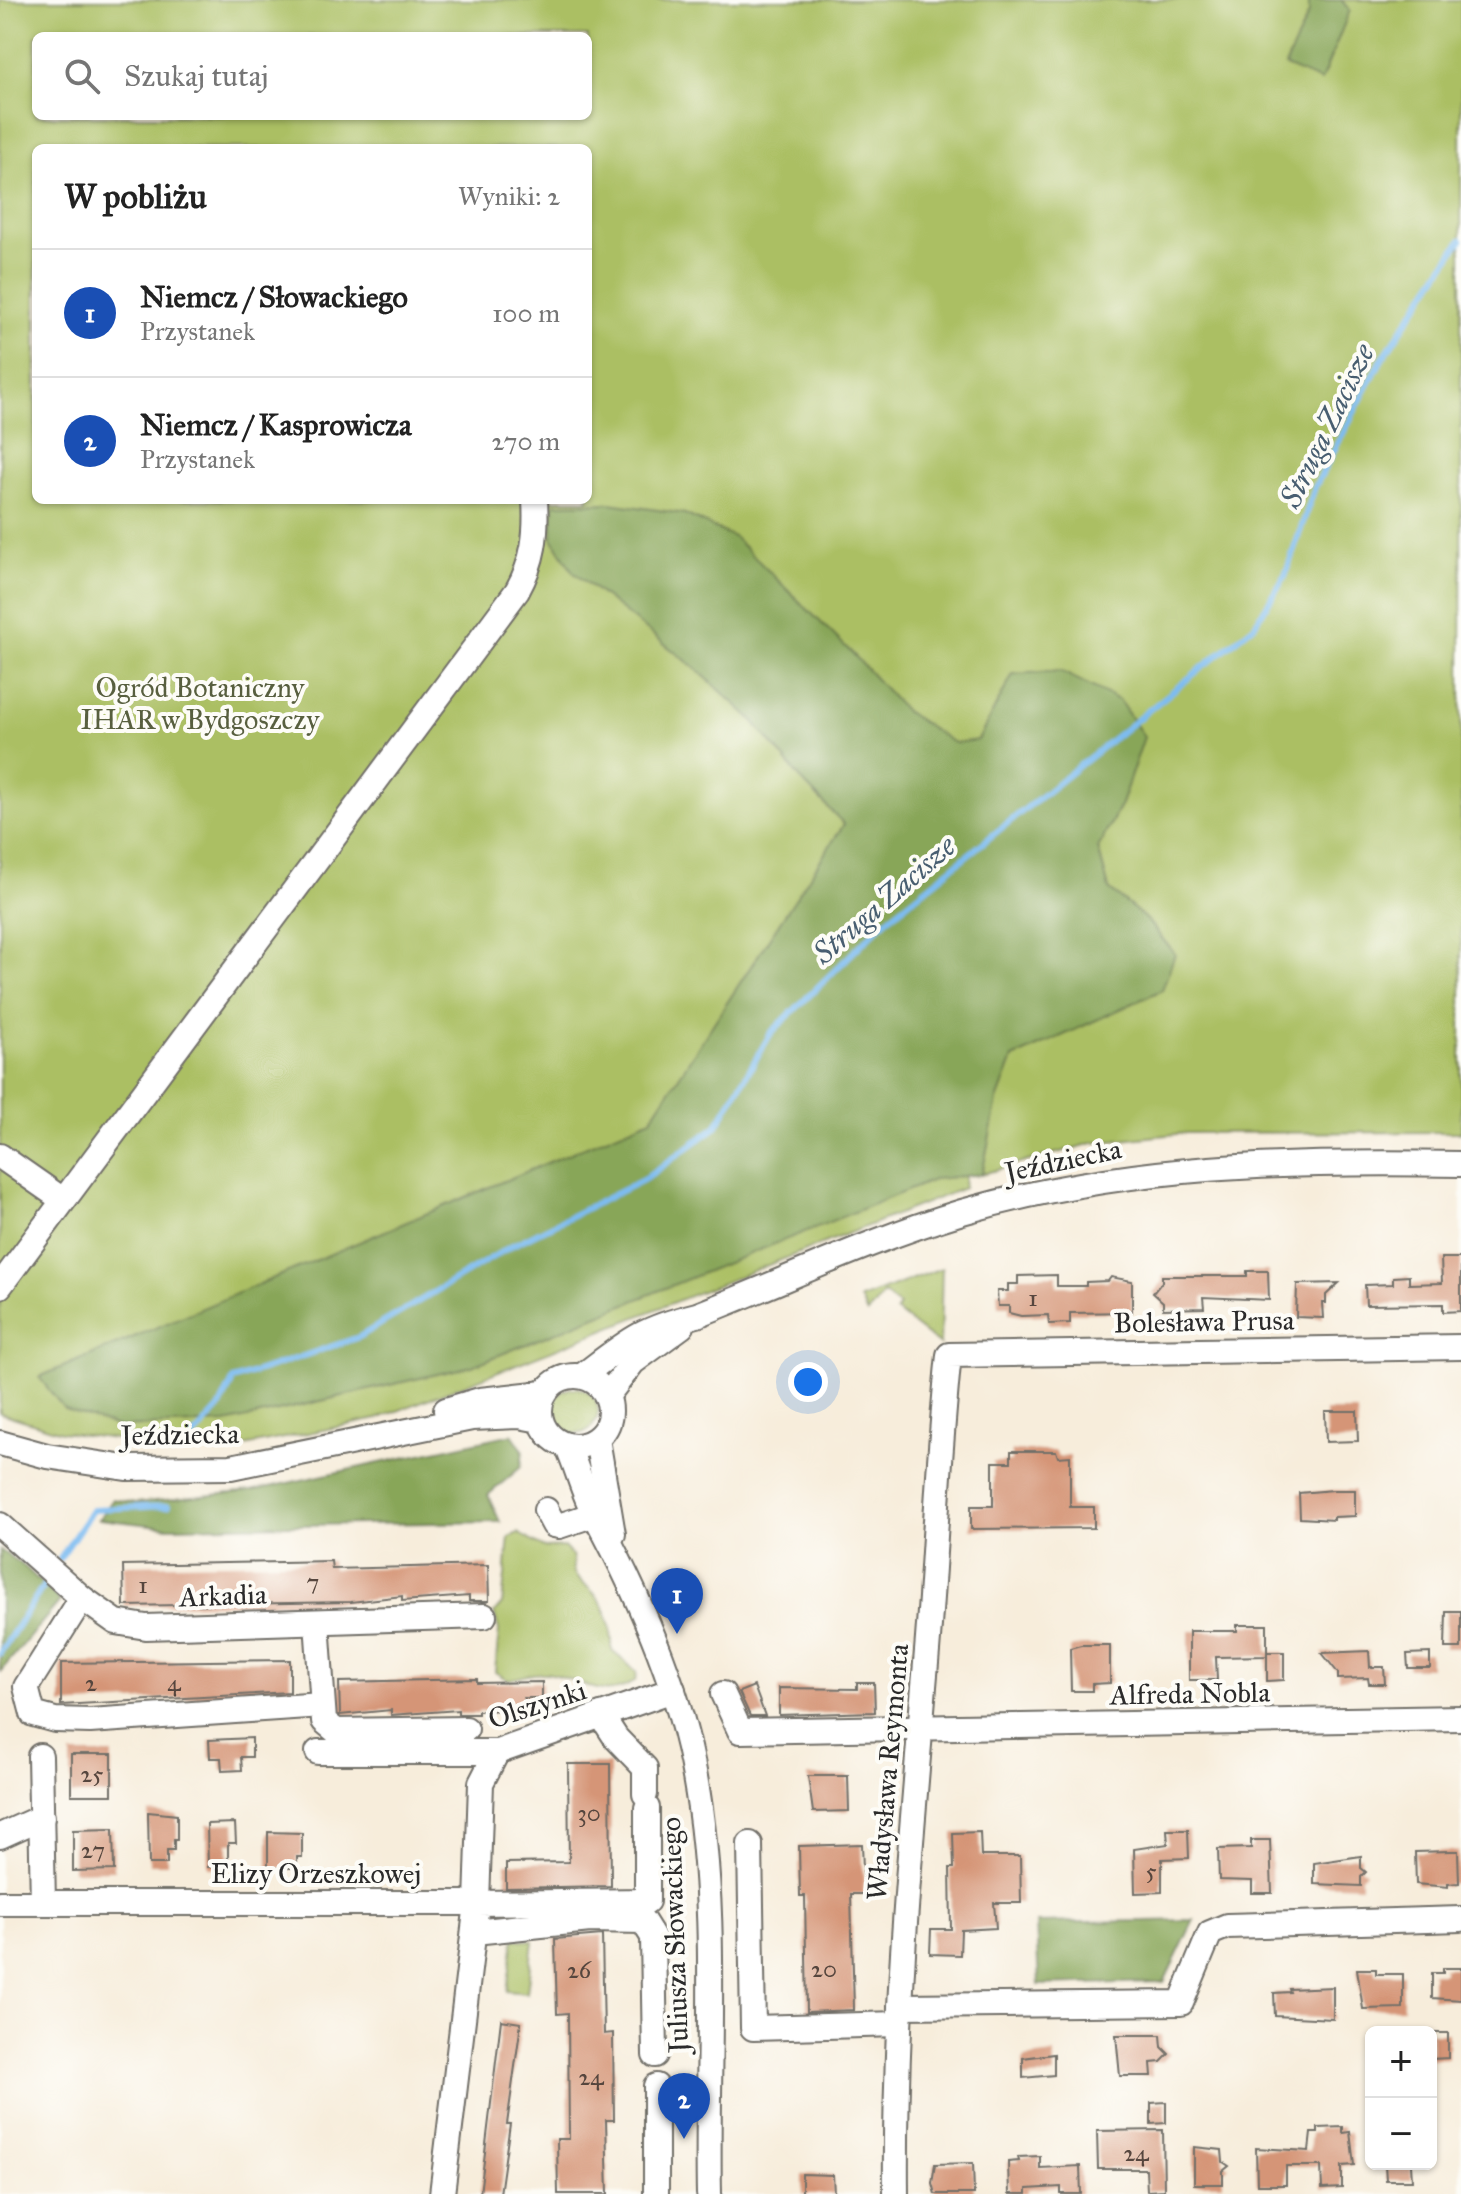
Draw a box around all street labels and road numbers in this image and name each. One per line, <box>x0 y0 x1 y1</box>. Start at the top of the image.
street label: Jeździecka <box>999 1131 1125 1191</box>
street label: Bolesława Prusa <box>1113 1302 1295 1341</box>
street label: Jeździecka <box>118 1416 240 1453</box>
street label: Arkadia <box>178 1576 268 1615</box>
street label: Władysława Reymonta <box>859 1642 916 1902</box>
street label: Olszynki <box>484 1672 591 1737</box>
street label: Alfreda Nobla <box>1109 1675 1271 1712</box>
street label: Juliusza Słowackiego <box>653 1816 696 2056</box>
street label: Elizy Orzeszkowej <box>211 1856 421 1891</box>

